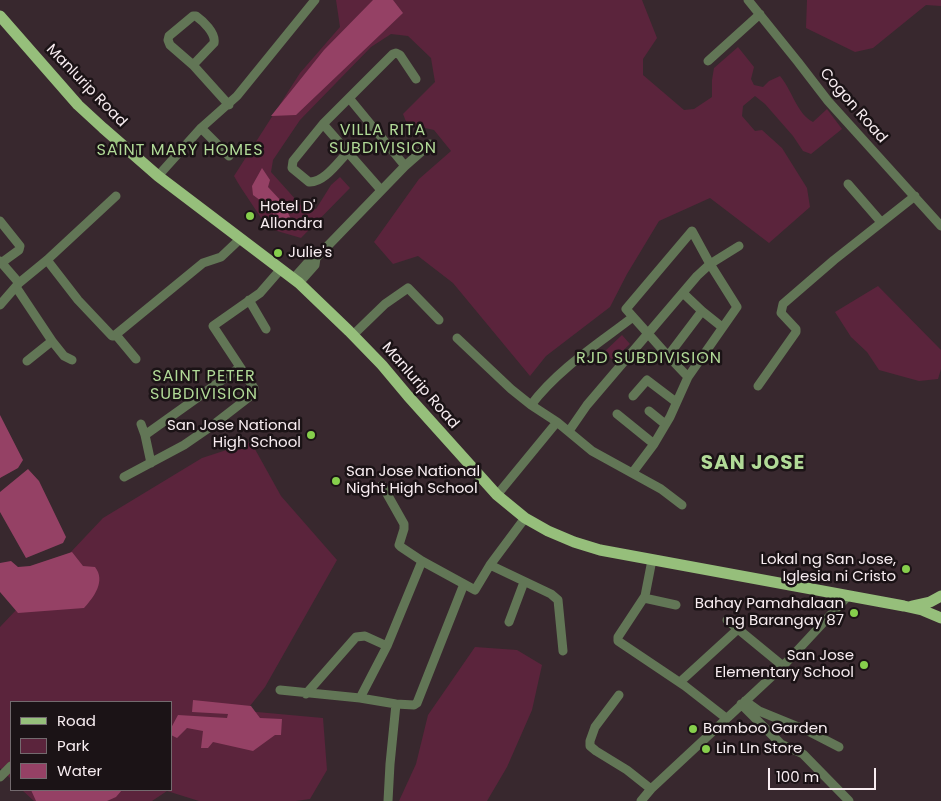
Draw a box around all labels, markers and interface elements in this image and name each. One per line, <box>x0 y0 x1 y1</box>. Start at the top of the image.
street label: Manlurip Road <box>42 41 130 131</box>
street label: Cogon Road <box>816 65 890 147</box>
district label: VILLA RITA SUBDIVISION <box>328 121 438 159</box>
district label: SAINT MARY HOMES <box>94 141 266 161</box>
place label: Hotel D' Allondra <box>260 198 323 233</box>
marker: Hotel D' Allondra <box>244 210 256 222</box>
place label: Julie's <box>288 244 332 262</box>
marker: Julie's <box>272 247 284 259</box>
street label: Manlurip Road <box>378 339 462 433</box>
district label: RJD SUBDIVISION <box>574 349 724 369</box>
district label: SAINT PETER SUBDIVISION <box>149 367 259 405</box>
place label: San Jose National High School <box>167 417 301 452</box>
marker: San Jose National High School <box>305 429 317 441</box>
district label: SAN JOSE <box>700 452 806 476</box>
place label: San Jose National Night High School <box>346 463 480 498</box>
marker: San Jose National Night High School <box>330 475 342 487</box>
place label: Lokal ng San Jose, Iglesia ni Cristo <box>760 551 896 586</box>
marker: Lokal ng San Jose, Iglesia ni Cristo <box>900 563 912 575</box>
place label: Bahay Pamahalaan ng Barangay 87 <box>695 595 844 630</box>
marker: Bahay Pamahalaan ng Barangay 87 <box>848 607 860 619</box>
place label: San Jose Elementary School <box>715 647 854 682</box>
marker: San Jose Elementary School <box>858 659 870 671</box>
legend <box>10 701 172 791</box>
text: Road <box>57 710 96 731</box>
place label: Bamboo Garden <box>703 720 828 738</box>
marker: Bamboo Garden <box>687 723 699 735</box>
text: Park <box>57 735 89 756</box>
place label: Lin LIn Store <box>716 740 802 758</box>
marker: Lin LIn Store <box>700 743 712 755</box>
scale bar <box>771 758 878 790</box>
text: Water <box>57 760 102 781</box>
text: 100 m <box>776 766 819 787</box>

